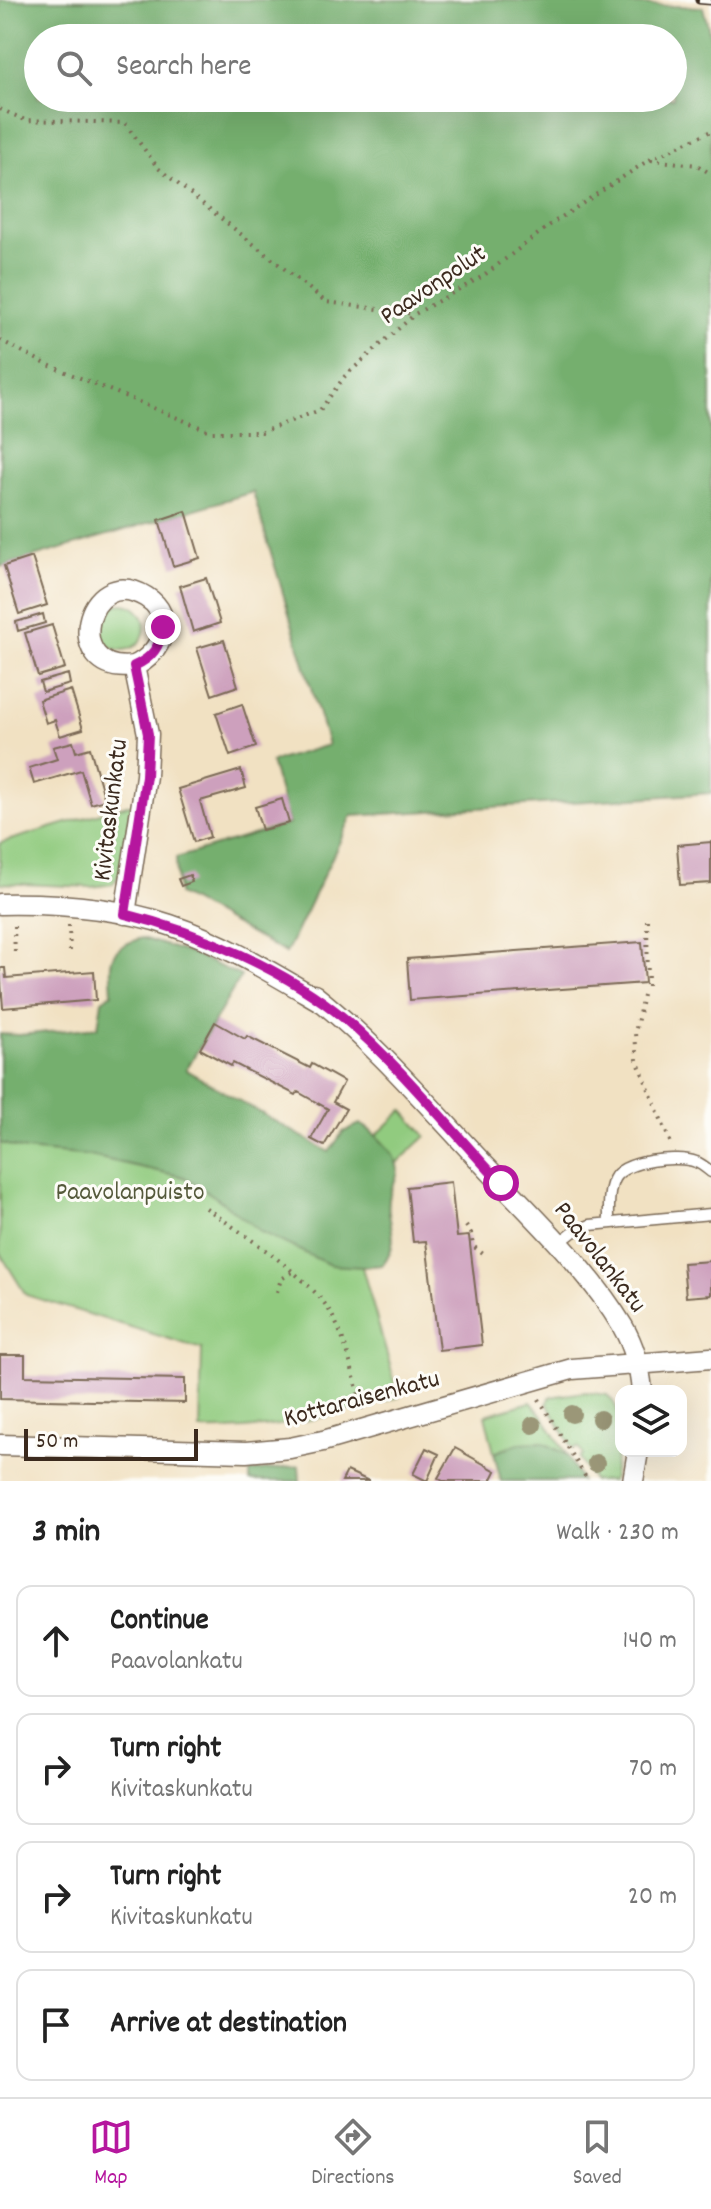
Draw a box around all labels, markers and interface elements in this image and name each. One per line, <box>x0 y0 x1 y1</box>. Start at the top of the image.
search box <box>24 24 687 112</box>
icon: search <box>52 46 96 90</box>
text: Search here <box>116 47 252 90</box>
street label: Paavonpolut <box>373 237 495 335</box>
route end <box>145 609 181 645</box>
street label: Kivitaskunkatu <box>85 737 139 883</box>
route start <box>483 1165 519 1201</box>
park label: Paavolanpuisto <box>55 1175 205 1212</box>
street label: Paavolankatu <box>544 1194 654 1322</box>
street label: Kottaraisenkatu <box>280 1361 444 1439</box>
map controls <box>615 1385 687 1457</box>
button: layers <box>615 1385 687 1457</box>
scale bar <box>24 1425 198 1461</box>
text: 50 m <box>36 1427 78 1458</box>
text: 3 min <box>32 1509 100 1558</box>
text: Walk · 230 m <box>556 1515 679 1552</box>
text: Continue <box>110 1601 209 1644</box>
icon: ahead <box>34 1619 78 1663</box>
text: 140 m <box>623 1623 677 1660</box>
text: Paavolankatu <box>110 1644 243 1681</box>
text: Turn right <box>110 1729 221 1772</box>
icon: right <box>34 1747 78 1791</box>
text: 70 m <box>629 1751 677 1788</box>
text: Kivitaskunkatu <box>110 1772 253 1809</box>
text: Turn right <box>110 1857 221 1900</box>
icon: right <box>34 1875 78 1919</box>
text: 20 m <box>628 1879 677 1916</box>
text: Kivitaskunkatu <box>110 1900 253 1937</box>
icon: arrive <box>34 2003 78 2047</box>
text: Arrive at destination <box>110 2004 347 2047</box>
tab: Map <box>89 2115 133 2194</box>
tab: Directions <box>311 2115 395 2194</box>
tab: Saved <box>573 2115 622 2194</box>

